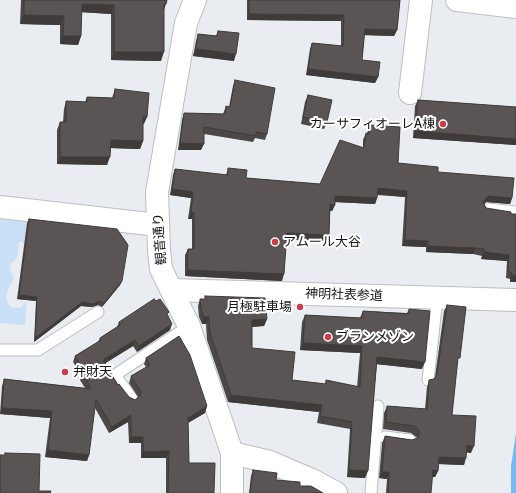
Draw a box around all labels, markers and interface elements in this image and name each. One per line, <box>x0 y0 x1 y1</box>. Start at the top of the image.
place label: カーサフィオーレA棟 <box>310 116 435 132</box>
marker: カーサフィオーレA棟 <box>438 119 448 129</box>
street label: 観音通り <box>150 213 170 265</box>
place label: アムール大谷 <box>283 234 361 250</box>
marker: アムール大谷 <box>270 237 280 247</box>
street label: 神明社表参道 <box>305 286 383 304</box>
place label: 月極駐車場 <box>227 299 292 315</box>
marker: 月極駐車場 <box>295 302 305 312</box>
place label: ブランメゾン <box>336 329 414 345</box>
marker: ブランメゾン <box>323 332 333 342</box>
place label: 弁財天 <box>73 364 112 380</box>
marker: 弁財天 <box>60 367 70 377</box>

